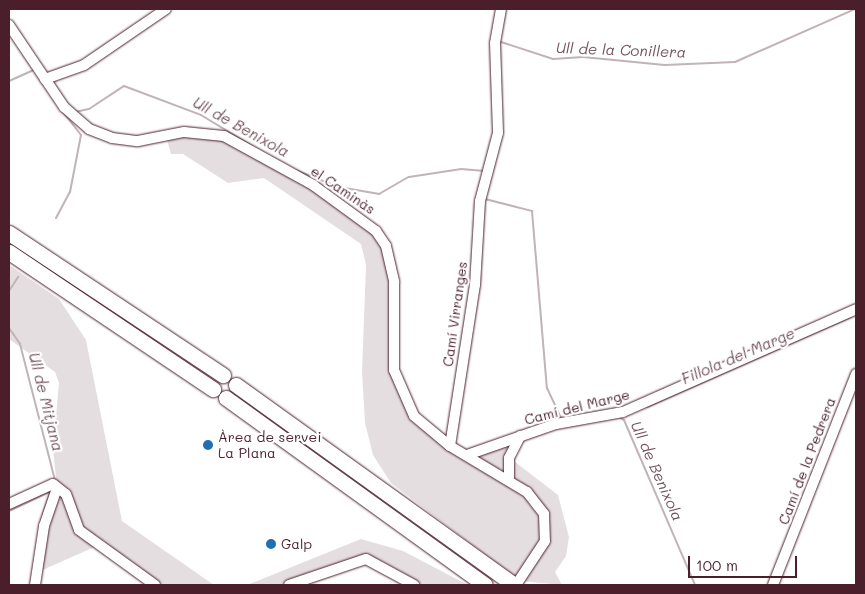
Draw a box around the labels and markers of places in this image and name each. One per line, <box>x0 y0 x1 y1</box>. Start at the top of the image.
place label: Àrea de servei La Plana <box>218 429 321 462</box>
marker: Àrea de servei La Plana <box>202 439 214 451</box>
place label: Galp <box>281 536 312 552</box>
marker: Galp <box>265 538 277 550</box>

